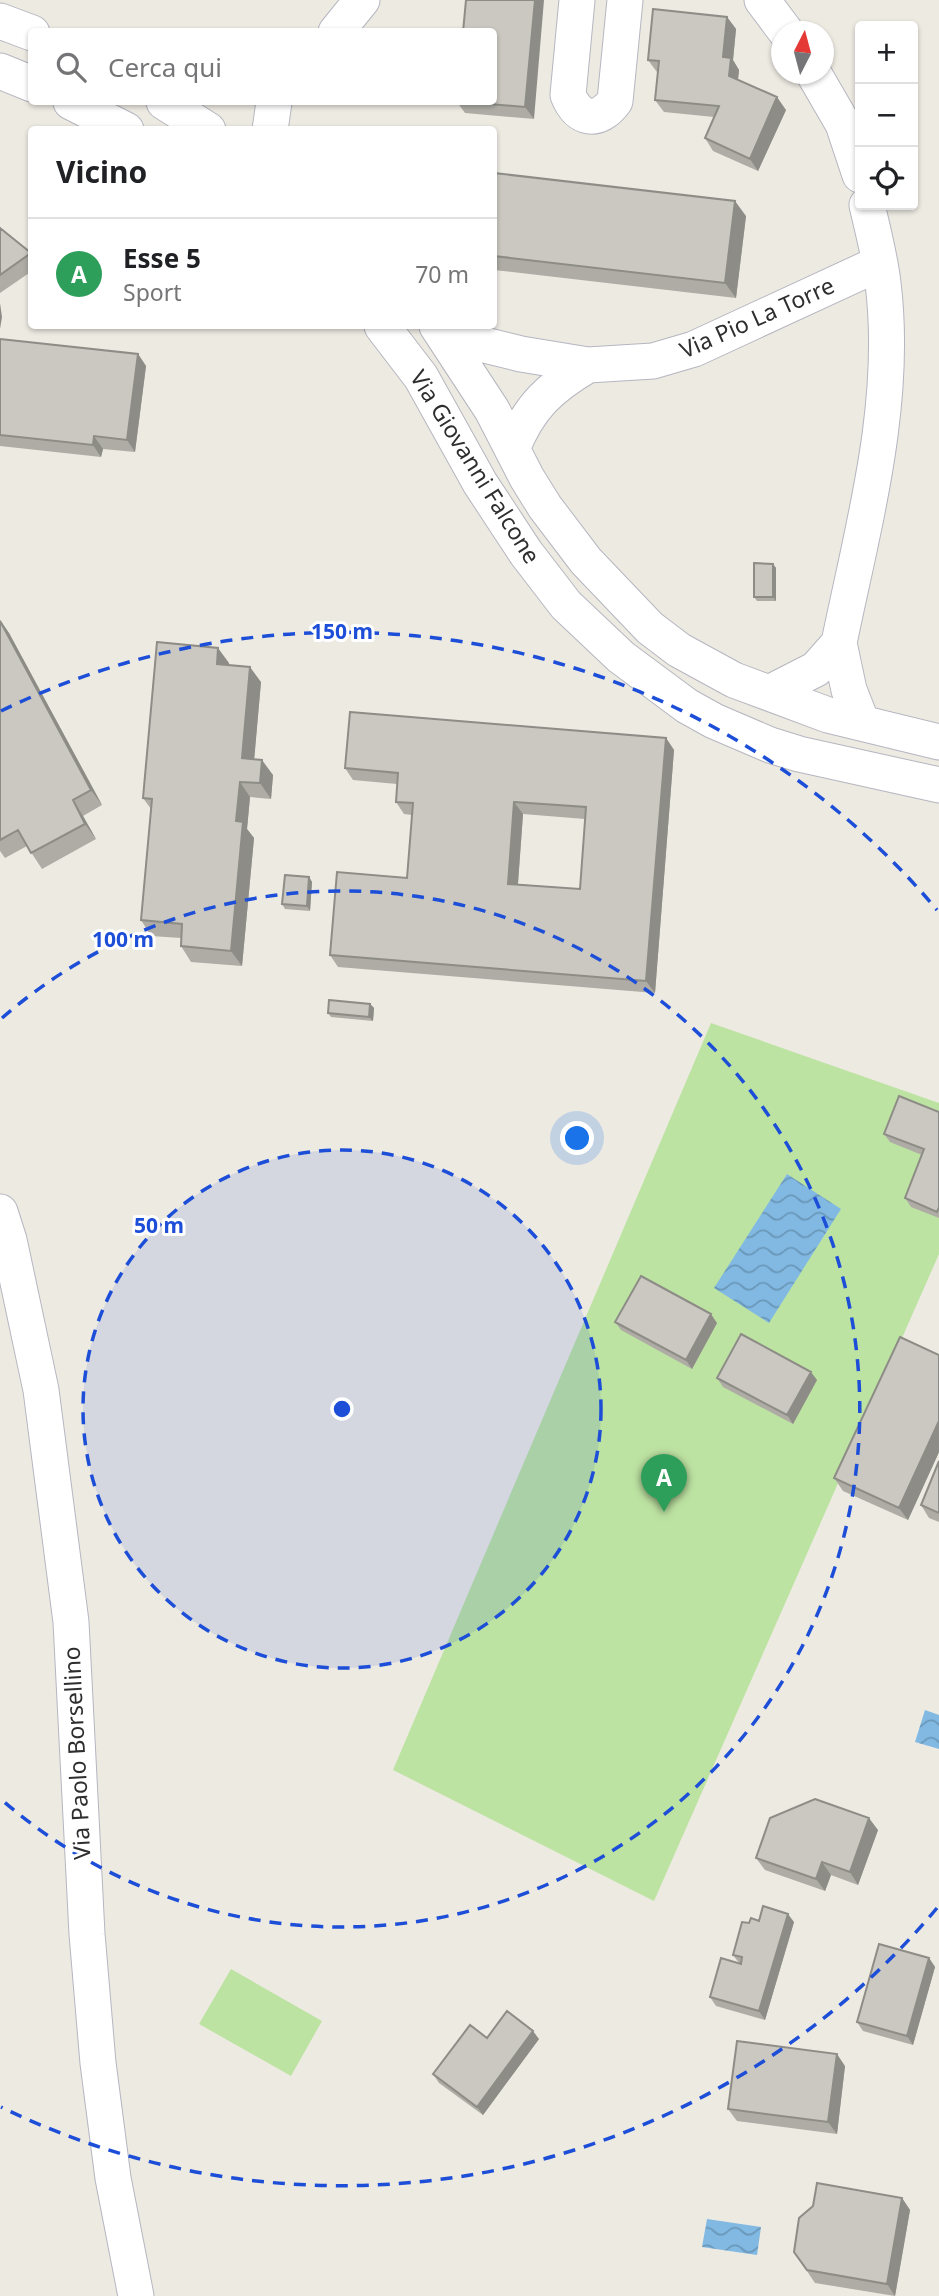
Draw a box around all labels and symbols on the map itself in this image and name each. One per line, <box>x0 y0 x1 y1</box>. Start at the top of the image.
north arrow <box>771 21 834 84</box>
street label: Via Pio La Torre <box>674 269 839 365</box>
street label: Via Giovanni Falcone <box>403 364 548 569</box>
text: 150 m <box>311 617 373 645</box>
text: 100 m <box>92 925 154 953</box>
your location <box>560 1121 594 1155</box>
text: 50 m <box>134 1211 184 1239</box>
centre of rings <box>330 1397 354 1421</box>
pin: A <box>641 1454 687 1512</box>
street label: Via Paolo Borsellino <box>54 1646 98 1860</box>

